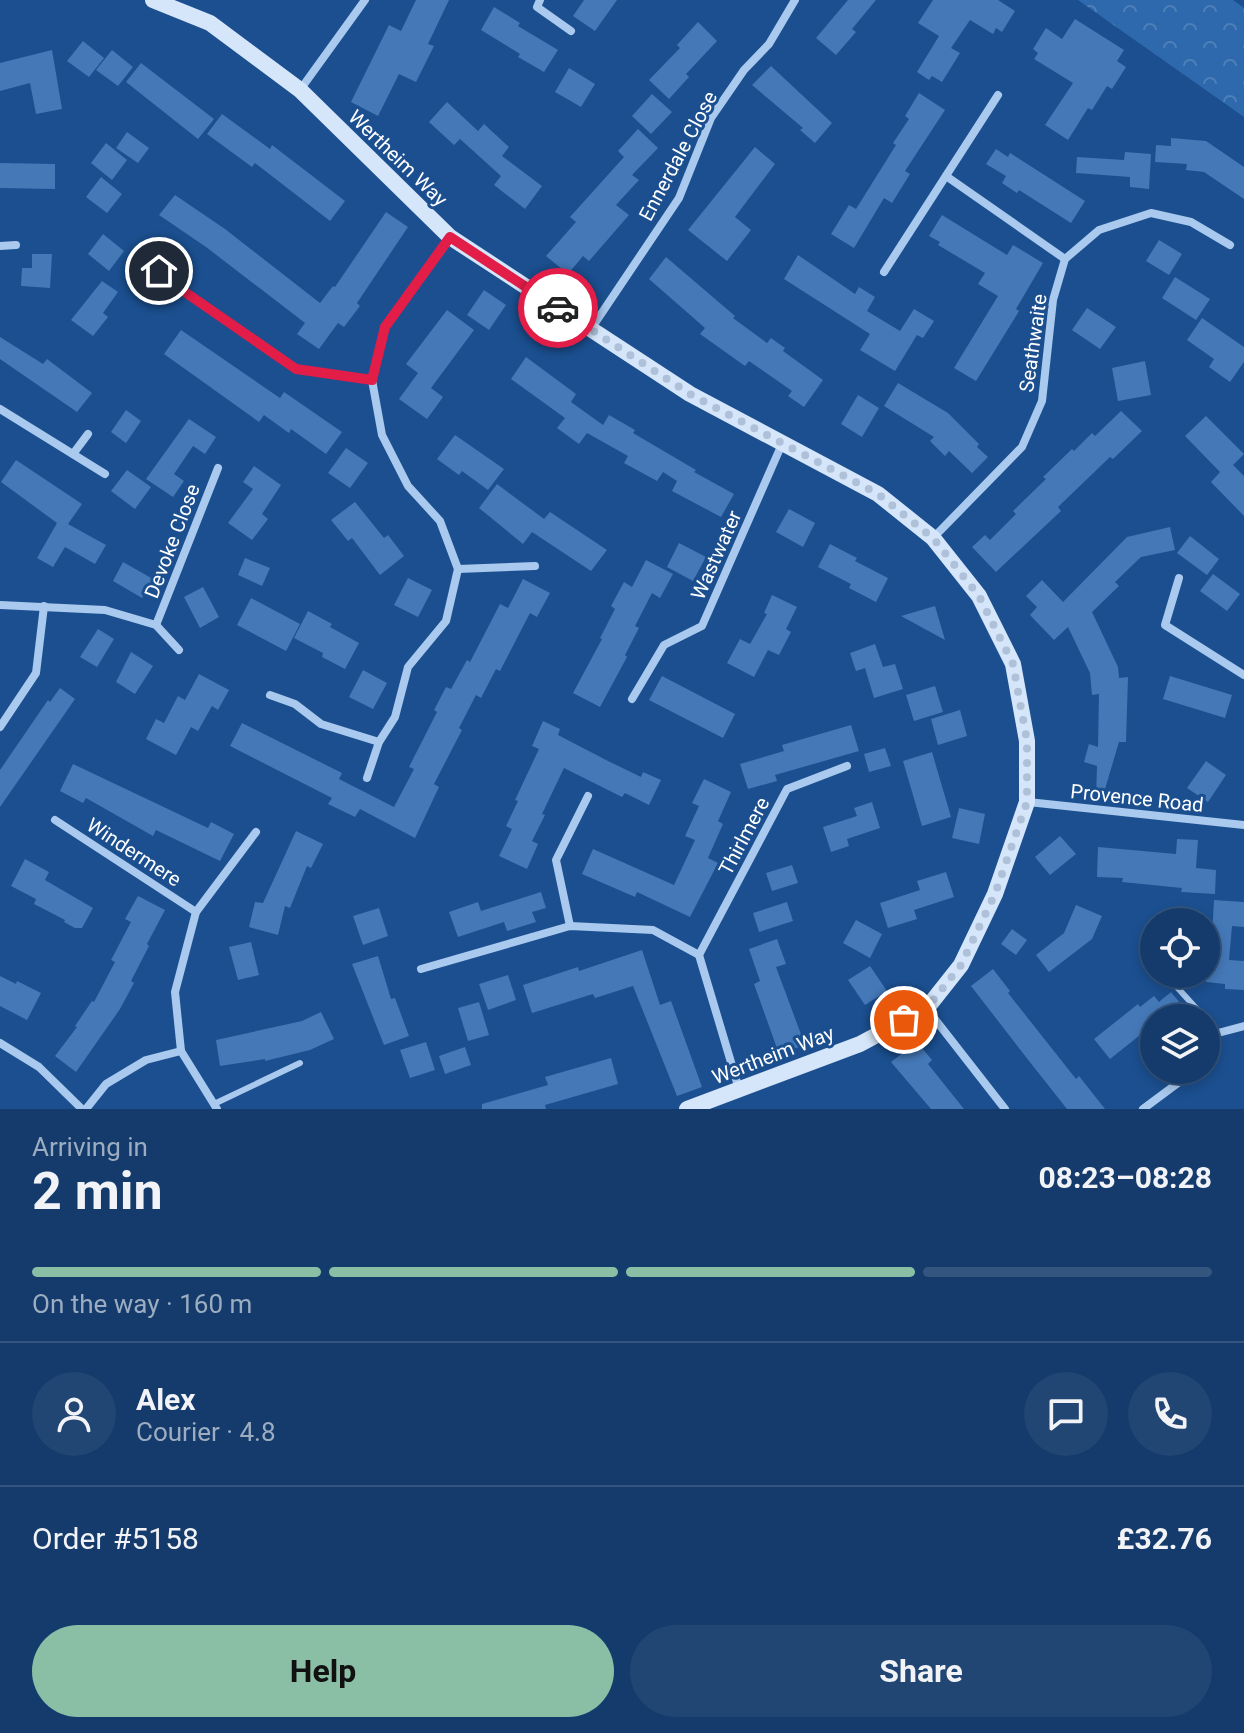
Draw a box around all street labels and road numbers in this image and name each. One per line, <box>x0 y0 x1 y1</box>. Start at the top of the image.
street label: Ennerdale Close <box>634 87 722 225</box>
street label: Wertheim Way <box>343 105 453 212</box>
street label: Seathwaite <box>1014 292 1052 394</box>
street label: Devoke Close <box>139 481 205 601</box>
street label: Wastwater <box>686 507 746 603</box>
street label: Provence Road <box>1069 779 1205 817</box>
street label: Thirlmere <box>713 793 775 879</box>
street label: Windermere <box>82 813 186 891</box>
street label: Wertheim Way <box>709 1021 838 1089</box>

